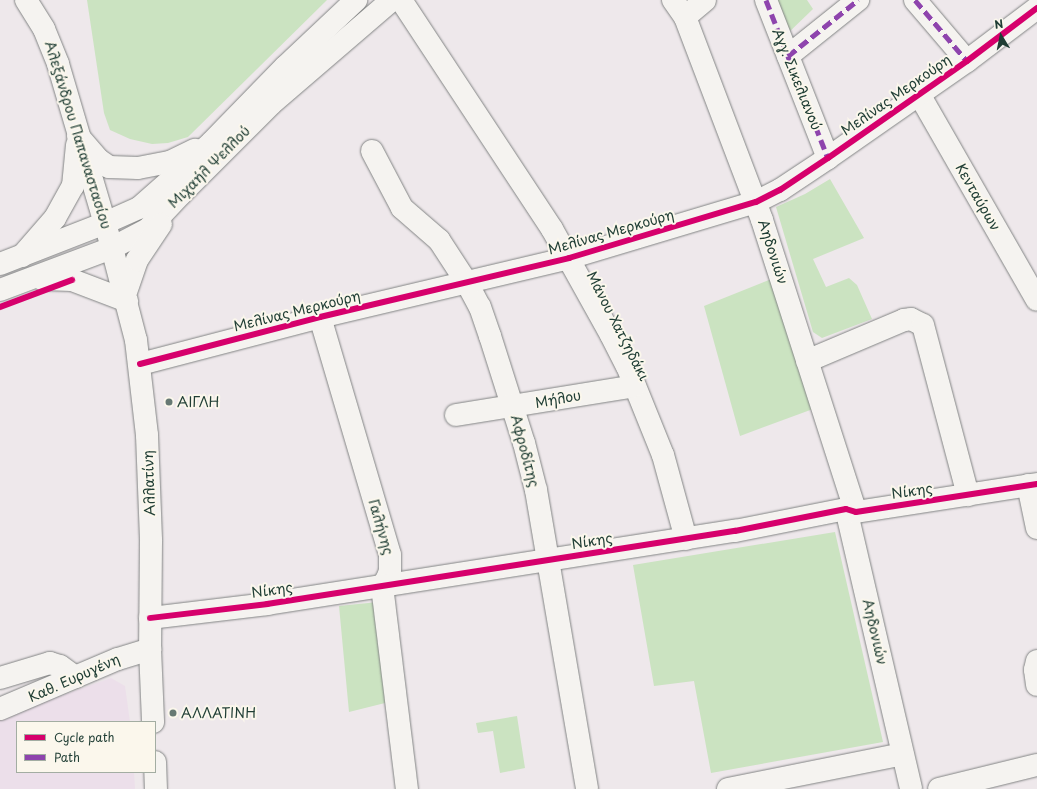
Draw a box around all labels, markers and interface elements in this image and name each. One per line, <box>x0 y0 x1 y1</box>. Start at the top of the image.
text: N <box>993 15 1005 33</box>
north arrow <box>981 16 1021 56</box>
street label: Αγγ. Σικελιανού <box>769 26 825 132</box>
street label: Αλεξάνδρου Παπαναστασίου <box>41 39 115 231</box>
street label: Μελίνας Μερκούρη <box>837 50 955 140</box>
street label: Μιχαήλ Ψελλού <box>165 123 253 211</box>
street label: Κενταύρων <box>952 160 1004 234</box>
street label: Μελίνας Μερκούρη <box>546 206 676 258</box>
street label: Αηδονιών <box>755 217 791 287</box>
street label: Μάνου Χατζηδάκι <box>583 268 653 384</box>
street label: Μελίνας Μερκούρη <box>231 287 363 335</box>
street label: Μήλου <box>534 387 582 411</box>
place label: ΑΙΓΛΗ <box>177 394 220 410</box>
marker: ΑΙΓΛΗ <box>164 397 174 407</box>
street label: Αφροδίτης <box>507 413 543 489</box>
street label: Αλλατίνη <box>139 450 159 516</box>
street label: Νίκης <box>890 480 934 502</box>
street label: Γαλήνης <box>365 497 397 557</box>
street label: Νίκης <box>570 529 614 553</box>
street label: Νίκης <box>250 579 294 601</box>
street label: Αηδονιών <box>859 597 891 667</box>
street label: Καθ. Ευρυγένη <box>26 650 122 706</box>
place label: ΑΛΛΑΤΙΝΗ <box>181 705 256 721</box>
marker: ΑΛΛΑΤΙΝΗ <box>168 708 178 718</box>
legend <box>16 721 156 773</box>
text: Cycle path <box>54 728 115 746</box>
text: Path <box>54 748 80 766</box>

